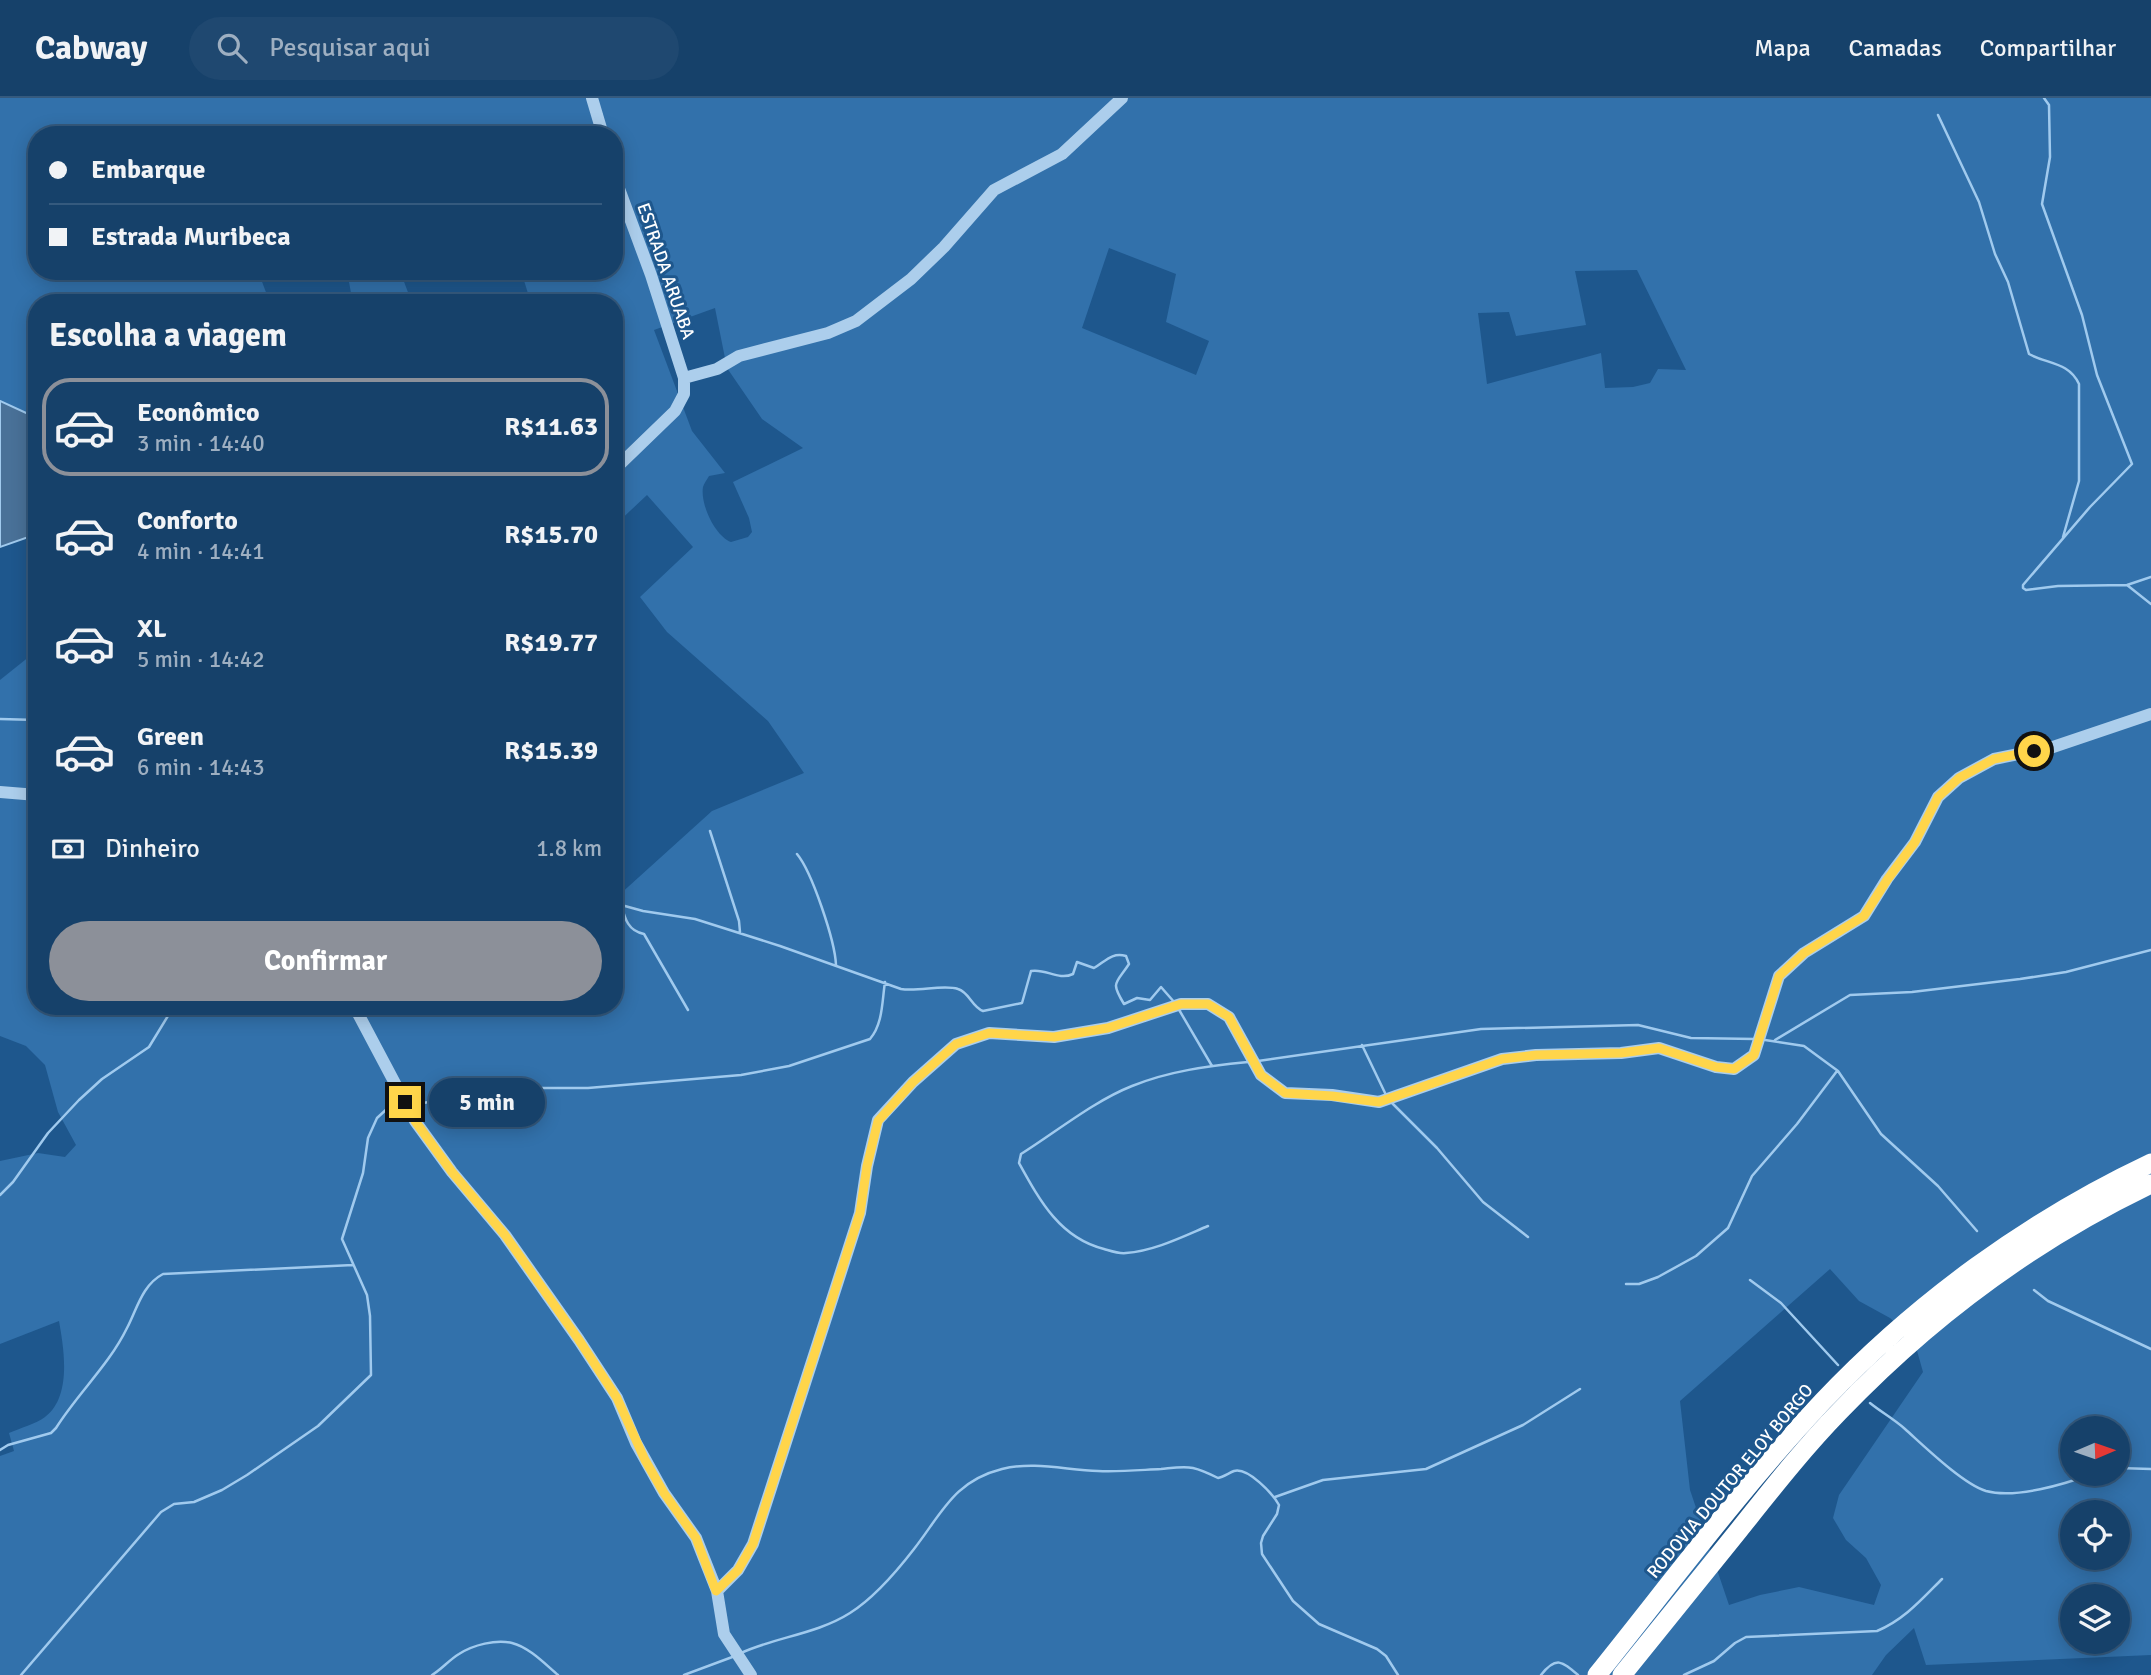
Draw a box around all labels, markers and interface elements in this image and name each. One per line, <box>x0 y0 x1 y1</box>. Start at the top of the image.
search box <box>189 17 679 80</box>
text: Cabway <box>35 28 147 69</box>
icon: search <box>213 29 251 67</box>
text: Pesquisar aqui <box>269 32 431 64</box>
text: Mapa <box>1754 33 1811 63</box>
text: Camadas <box>1849 33 1942 63</box>
text: Compartilhar <box>1980 33 2116 63</box>
text: Embarque <box>91 154 205 186</box>
street label: ESTRADA ARUABA <box>632 200 700 342</box>
text: Estrada Muribeca <box>91 221 291 253</box>
text: Escolha a viagem <box>49 316 287 355</box>
icon: car <box>53 396 116 459</box>
text: Econômico <box>137 397 260 429</box>
text: R$11.63 <box>504 411 598 443</box>
text: 3 min · 14:40 <box>137 429 265 458</box>
icon: car <box>53 504 116 567</box>
text: Conforto <box>137 505 238 537</box>
text: R$15.70 <box>504 519 598 551</box>
text: 4 min · 14:41 <box>137 537 265 566</box>
icon: car <box>53 612 116 675</box>
text: XL <box>137 613 167 645</box>
text: R$19.77 <box>504 627 598 659</box>
text: 5 min · 14:42 <box>137 645 265 674</box>
icon: car <box>53 720 116 783</box>
text: Green <box>137 721 204 753</box>
text: R$15.39 <box>504 735 598 767</box>
route start <box>2018 735 2050 767</box>
text: 6 min · 14:43 <box>137 753 265 782</box>
icon: cash <box>49 830 87 868</box>
text: Dinheiro <box>105 833 200 865</box>
text: 1.8 km <box>536 834 602 863</box>
button: Confirmar <box>49 921 602 1001</box>
callout: 5 min <box>430 1077 545 1126</box>
route end <box>389 1086 421 1118</box>
text: 5 min <box>459 1088 515 1117</box>
street label: RODOVIA DOUTOR ELOY BORGO <box>1642 1379 1818 1583</box>
north arrow <box>2060 1416 2130 1486</box>
map controls <box>2060 1416 2130 1654</box>
button: locate <box>2060 1500 2130 1570</box>
button: layers <box>2060 1584 2130 1654</box>

